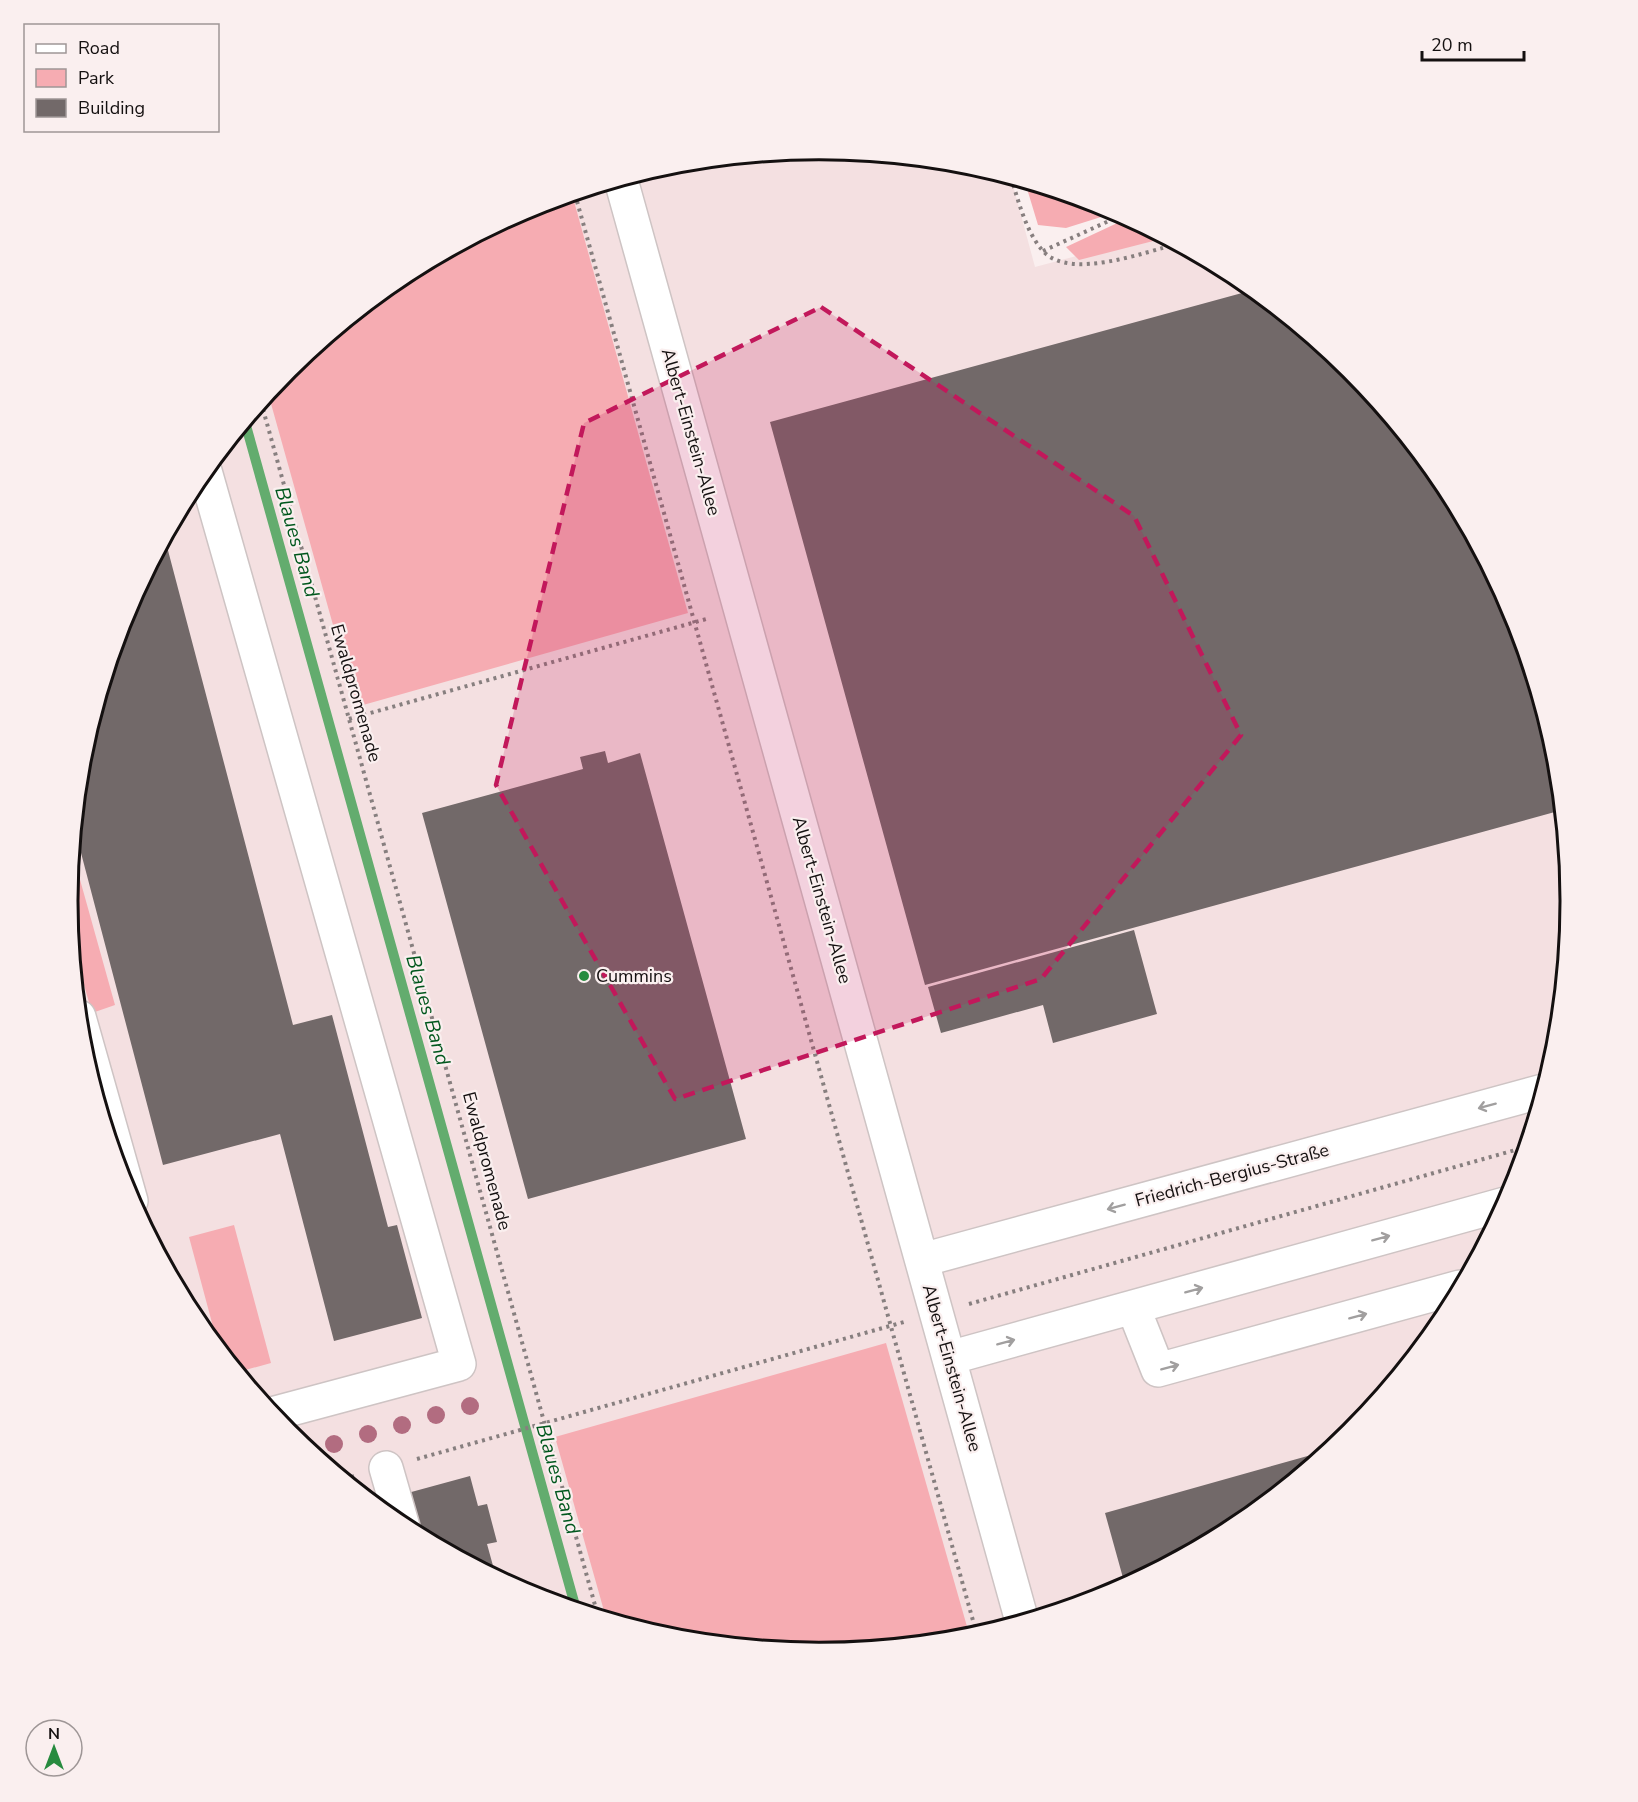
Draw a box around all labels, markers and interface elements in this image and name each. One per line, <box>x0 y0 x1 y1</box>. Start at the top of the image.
legend <box>24 24 219 132</box>
scale bar <box>1422 24 1524 62</box>
text: 20 m <box>1431 33 1473 57</box>
text: Road <box>78 36 120 60</box>
text: Park <box>78 66 115 90</box>
text: Building <box>78 96 145 120</box>
street label: Albert-Einstein-Allee <box>656 346 726 518</box>
water label: Blaues Band <box>268 484 326 601</box>
street label: Ewaldpromenade <box>325 621 387 765</box>
street label: Albert-Einstein-Allee <box>787 814 857 986</box>
water label: Blaues Band <box>399 952 457 1069</box>
place label: Cummins <box>596 964 672 988</box>
marker: Cummins <box>577 969 591 983</box>
street label: Ewaldpromenade <box>457 1089 517 1233</box>
one-way arrow <box>1477 1101 1496 1112</box>
street label: Friedrich-Bergius-Straße <box>1132 1138 1332 1212</box>
one-way arrow <box>1107 1202 1126 1213</box>
one-way arrow <box>1372 1232 1391 1244</box>
street label: Albert-Einstein-Allee <box>917 1282 987 1454</box>
one-way arrow <box>1184 1284 1203 1296</box>
one-way arrow <box>1348 1309 1367 1321</box>
one-way arrow <box>996 1336 1015 1348</box>
one-way arrow <box>1160 1361 1179 1372</box>
water label: Blaues Band <box>529 1421 587 1538</box>
north arrow <box>24 1718 84 1778</box>
text: N <box>48 1723 60 1745</box>

